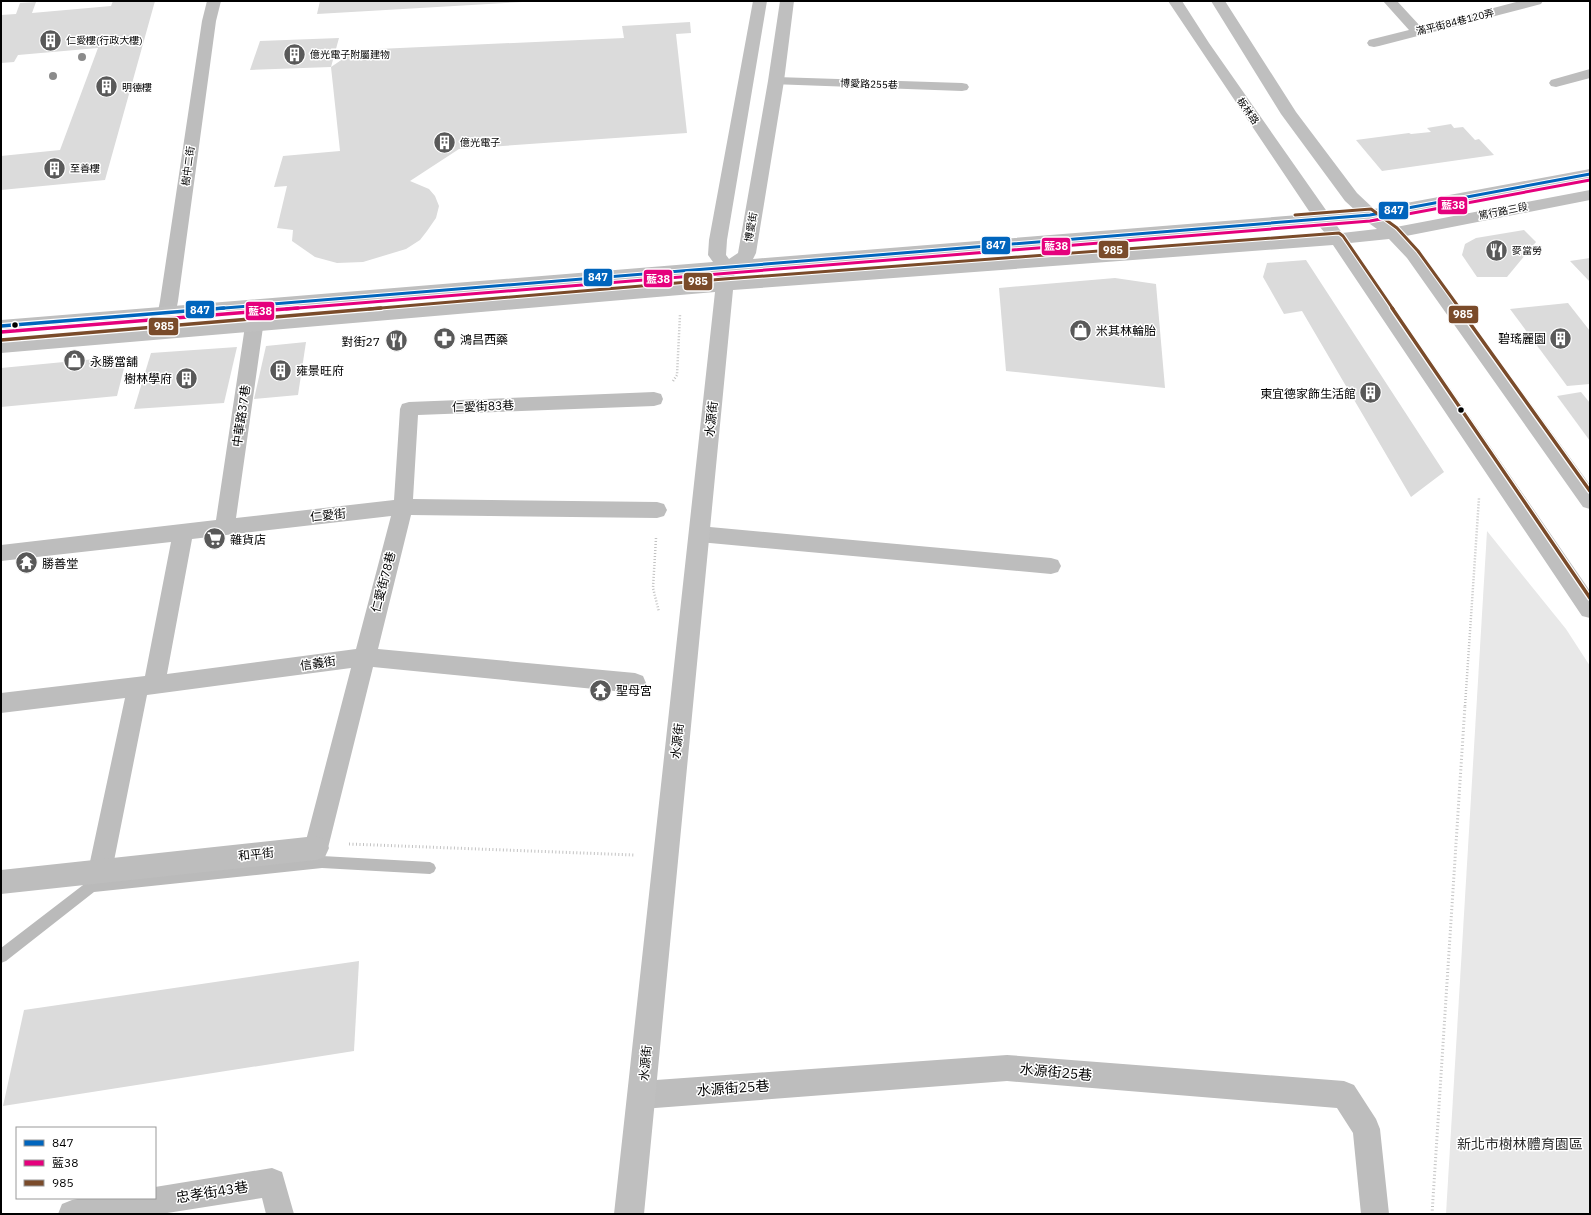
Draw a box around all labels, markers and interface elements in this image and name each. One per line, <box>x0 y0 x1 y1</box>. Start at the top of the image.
street label: 滿平街84巷120弄 <box>1415 6 1495 38</box>
building icon: 仁愛樓(行政大樓) <box>38 27 64 53</box>
place label: 仁愛樓(行政大樓) <box>66 34 143 47</box>
building icon: 億光電子附屬建物 <box>282 41 308 67</box>
place label: 億光電子附屬建物 <box>310 48 390 61</box>
building icon: 明德樓 <box>94 74 120 100</box>
street label: 博愛路255巷 <box>840 76 898 92</box>
place label: 明德樓 <box>122 81 152 94</box>
street label: 板林路 <box>1234 95 1262 127</box>
building icon: 億光電子 <box>432 129 458 155</box>
place label: 億光電子 <box>460 136 500 149</box>
street label: 樹中二街 <box>179 145 197 187</box>
building icon: 至善樓 <box>42 155 68 181</box>
place label: 至善樓 <box>70 162 100 175</box>
line badge: 藍38 <box>1437 196 1468 215</box>
text: 藍38 <box>1441 198 1465 212</box>
street label: 篤行路三段 <box>1477 200 1529 222</box>
line badge: 847 <box>1378 201 1409 220</box>
text: 847 <box>1384 203 1404 217</box>
street label: 博愛街 <box>742 211 760 243</box>
line badge: 847 <box>981 236 1011 255</box>
line badge: 藍38 <box>1041 237 1071 256</box>
restaurant icon: 麥當勞 <box>1484 237 1510 263</box>
text: 847 <box>986 238 1006 252</box>
text: 藍38 <box>1044 239 1068 253</box>
line badge: 985 <box>1098 240 1129 259</box>
text: 985 <box>1103 243 1123 257</box>
place label: 麥當勞 <box>1512 244 1542 257</box>
line badge: 847 <box>583 268 613 287</box>
line badge: 藍38 <box>643 269 673 288</box>
text: 847 <box>588 270 608 284</box>
text: 藍38 <box>646 272 670 286</box>
line badge: 985 <box>683 272 713 291</box>
text: 985 <box>688 274 708 288</box>
line badge: 847 <box>185 300 215 319</box>
line badge: 藍38 <box>245 301 275 321</box>
text: 847 <box>190 303 210 317</box>
text: 藍38 <box>248 304 272 318</box>
line badge: 985 <box>1448 305 1479 324</box>
text: 985 <box>1453 307 1473 321</box>
line badge: 985 <box>148 317 179 336</box>
shop icon: 米其林輪胎 <box>1068 317 1094 343</box>
text: 985 <box>154 319 174 333</box>
unlabelled marker <box>10 320 20 330</box>
place label: 米其林輪胎 <box>1096 323 1156 338</box>
building icon: 碧瑤麗園 <box>1548 325 1574 351</box>
pharmacy icon: 鴻昌西藥 <box>432 326 458 352</box>
restaurant icon: 對街27 <box>383 328 409 354</box>
place label: 碧瑤麗園 <box>1498 331 1546 346</box>
place label: 鴻昌西藥 <box>460 332 508 347</box>
place label: 對街27 <box>342 334 380 349</box>
shop icon: 永勝當舖 <box>61 348 87 374</box>
place label: 永勝當舖 <box>90 354 138 369</box>
building icon: 雍景旺府 <box>268 357 294 383</box>
place label: 雍景旺府 <box>296 363 344 378</box>
building icon: 樹林學府 <box>174 365 200 391</box>
place label: 樹林學府 <box>124 371 172 386</box>
building icon: 東宜德家飾生活館 <box>1358 380 1384 406</box>
street label: 中華路37巷 <box>229 384 253 448</box>
place label: 東宜德家飾生活館 <box>1260 386 1356 401</box>
street label: 仁愛街83巷 <box>452 397 514 415</box>
street label: 水源街 <box>702 400 720 438</box>
unlabelled marker <box>1456 405 1466 415</box>
street label: 仁愛街 <box>309 506 347 524</box>
supermarket icon: 雜貨店 <box>201 526 227 552</box>
place label: 雜貨店 <box>230 532 266 547</box>
temple icon: 勝善堂 <box>14 550 40 576</box>
street label: 仁愛街78巷 <box>368 550 398 614</box>
place label: 勝善堂 <box>42 556 78 571</box>
street label: 信義街 <box>299 653 337 673</box>
temple icon: 聖母宮 <box>588 677 614 703</box>
place label: 聖母宮 <box>616 683 652 698</box>
street label: 水源街 <box>668 722 686 760</box>
street label: 和平街 <box>237 845 275 863</box>
street label: 水源街 <box>636 1044 654 1082</box>
street label: 水源街25巷 <box>1019 1060 1093 1084</box>
street label: 水源街25巷 <box>696 1076 770 1100</box>
legend <box>16 1127 156 1199</box>
text: 847 <box>52 1135 74 1150</box>
park label: 新北市樹林體育園區 <box>1457 1135 1583 1153</box>
text: 藍38 <box>52 1155 78 1170</box>
text: 985 <box>52 1175 74 1190</box>
street label: 忠孝街43巷 <box>175 1177 249 1207</box>

